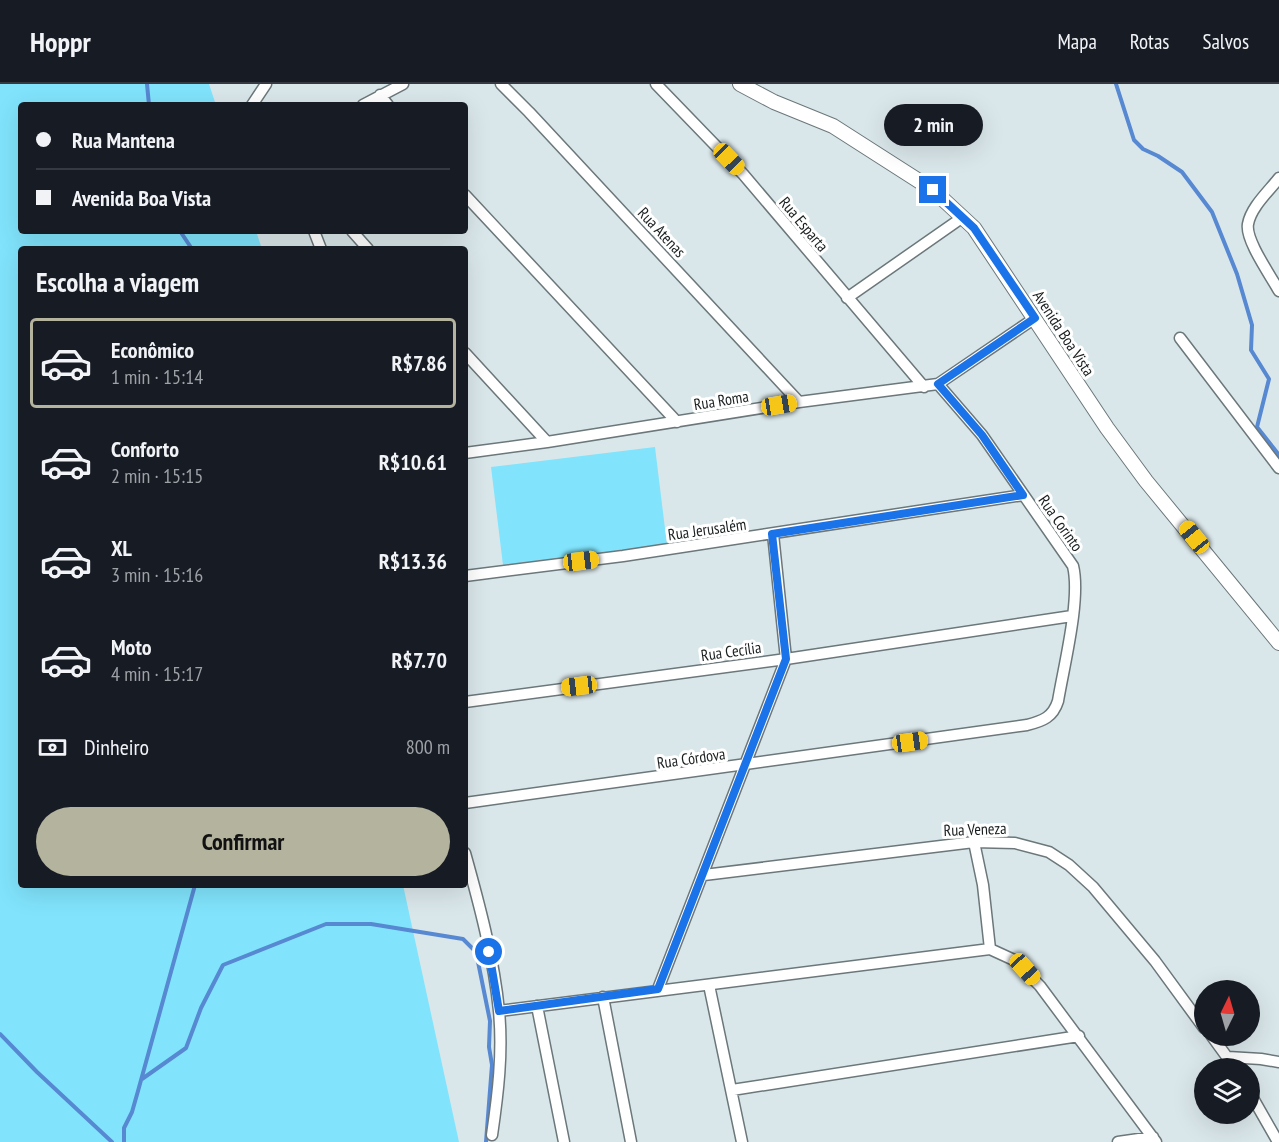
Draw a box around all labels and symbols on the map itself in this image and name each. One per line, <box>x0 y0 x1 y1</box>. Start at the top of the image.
callout: 2 min <box>884 103 982 145</box>
car <box>710 140 748 178</box>
route end <box>919 176 946 203</box>
street label: Rua Esparta <box>775 192 833 256</box>
street label: Rua Atenas <box>634 203 690 261</box>
street label: Avenida Boa Vista <box>1029 286 1099 380</box>
street label: Rua Roma <box>692 386 750 414</box>
car <box>760 393 798 417</box>
street label: Rua Corinto <box>1034 491 1088 555</box>
street label: Rua Jerusalém <box>667 514 747 544</box>
car <box>1176 517 1212 557</box>
car <box>562 550 600 572</box>
street label: Rua Cecília <box>700 637 762 665</box>
car <box>560 675 598 697</box>
car <box>891 731 929 753</box>
street label: Rua Córdova <box>655 743 727 773</box>
street label: Rua Veneza <box>943 818 1007 840</box>
route start <box>475 938 502 965</box>
car <box>1006 950 1044 988</box>
north arrow <box>1194 980 1260 1046</box>

